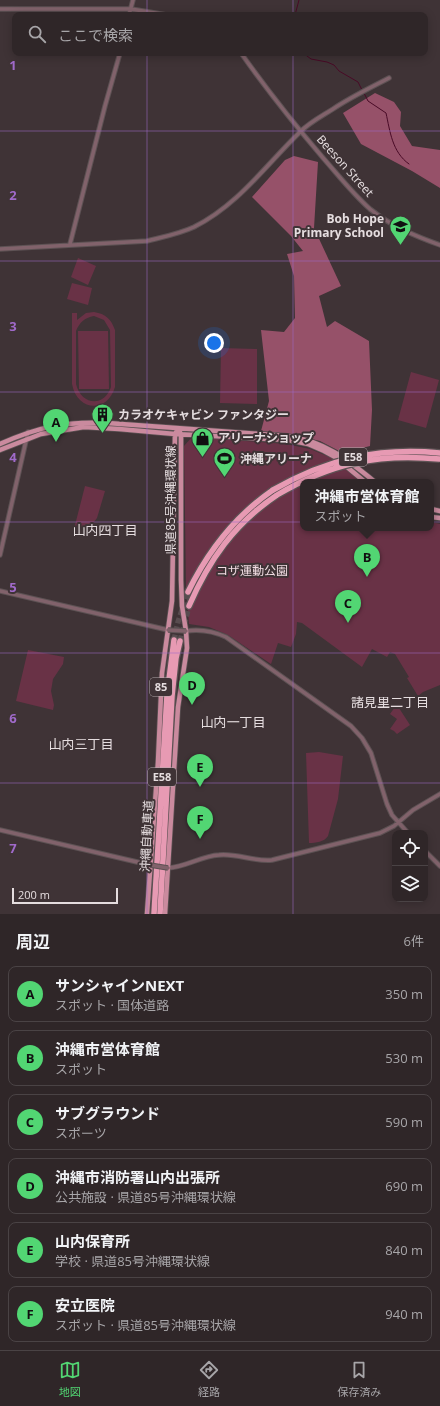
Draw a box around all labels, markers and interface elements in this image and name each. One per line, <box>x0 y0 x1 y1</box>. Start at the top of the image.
search box <box>12 12 428 56</box>
icon: search <box>26 23 48 45</box>
text: ここで検索 <box>58 25 133 45</box>
text: 1 <box>9 56 17 74</box>
street label: Beeson Street <box>313 131 378 200</box>
text: 2 <box>9 186 17 204</box>
place label: Bob Hope Primary School <box>294 210 384 241</box>
school or university icon: Bob Hope Primary School <box>387 213 413 246</box>
text: 3 <box>9 317 17 335</box>
your location <box>204 333 224 353</box>
building icon: カラオケキャビン ファンタジー <box>89 402 115 435</box>
place label: カラオケキャビン ファンタジー <box>118 406 289 423</box>
pin: A <box>43 409 69 442</box>
shop icon: アリーナショップ <box>190 425 216 458</box>
place label: アリーナショップ <box>218 429 314 446</box>
street label: 県道85号沖縄環状線 <box>162 445 179 555</box>
sports icon: 沖縄アリーナ <box>211 446 237 479</box>
text: 4 <box>9 448 17 466</box>
road number: E58 <box>339 448 367 466</box>
place label: 沖縄アリーナ <box>240 450 312 467</box>
popup <box>300 479 434 531</box>
text: 沖縄市営体育館 <box>314 486 420 506</box>
text: スポット <box>314 507 367 525</box>
district label: 山内四丁目 <box>72 521 138 539</box>
pin: B <box>354 544 380 577</box>
park label: コザ運動公園 <box>216 562 288 579</box>
text: 5 <box>9 578 17 596</box>
pin: C <box>335 590 361 623</box>
pin: D <box>179 672 205 705</box>
road number: 85 <box>150 678 172 696</box>
district label: 諸見里二丁目 <box>351 693 429 711</box>
text: 6 <box>9 709 17 727</box>
district label: 山内一丁目 <box>200 713 266 731</box>
district label: 山内三丁目 <box>48 735 114 753</box>
pin: E <box>187 754 213 787</box>
road number: E58 <box>148 768 176 786</box>
street label: 沖縄自動車道 <box>136 800 157 872</box>
pin: F <box>187 806 213 839</box>
map controls <box>392 830 428 902</box>
button: locate <box>392 830 428 866</box>
text: 7 <box>9 839 17 857</box>
button: layers <box>392 866 428 902</box>
scale bar <box>12 886 118 905</box>
text: 200 m <box>18 887 50 902</box>
text: 周辺 <box>16 930 50 953</box>
text: 6件 <box>404 932 424 950</box>
text: サンシャインNEXT <box>55 975 184 995</box>
text: A <box>26 985 34 1003</box>
text: 350 m <box>385 985 423 1003</box>
text: スポット · 国体道路 <box>55 996 169 1014</box>
text: 沖縄市営体育館 <box>55 1039 160 1059</box>
text: B <box>26 1049 34 1067</box>
text: 530 m <box>385 1049 423 1067</box>
text: スポット <box>55 1060 107 1078</box>
text: サブグラウンド <box>55 1103 160 1123</box>
text: C <box>26 1113 34 1131</box>
text: 590 m <box>385 1113 423 1131</box>
text: スポーツ <box>55 1124 107 1142</box>
text: 沖縄市消防署山内出張所 <box>55 1167 220 1187</box>
text: D <box>25 1177 35 1195</box>
text: 690 m <box>385 1177 423 1195</box>
text: 公共施設 · 県道85号沖縄環状線 <box>55 1188 236 1206</box>
text: 山内保育所 <box>55 1231 130 1251</box>
text: E <box>26 1241 34 1259</box>
text: 840 m <box>385 1241 423 1259</box>
text: 学校 · 県道85号沖縄環状線 <box>55 1252 210 1270</box>
text: 安立医院 <box>55 1295 115 1315</box>
text: F <box>26 1305 34 1323</box>
text: 940 m <box>385 1305 423 1323</box>
text: スポット · 県道85号沖縄環状線 <box>55 1316 236 1334</box>
tab: 地図 <box>59 1359 81 1399</box>
tab: 経路 <box>198 1359 220 1399</box>
tab: 保存済み <box>337 1359 381 1399</box>

